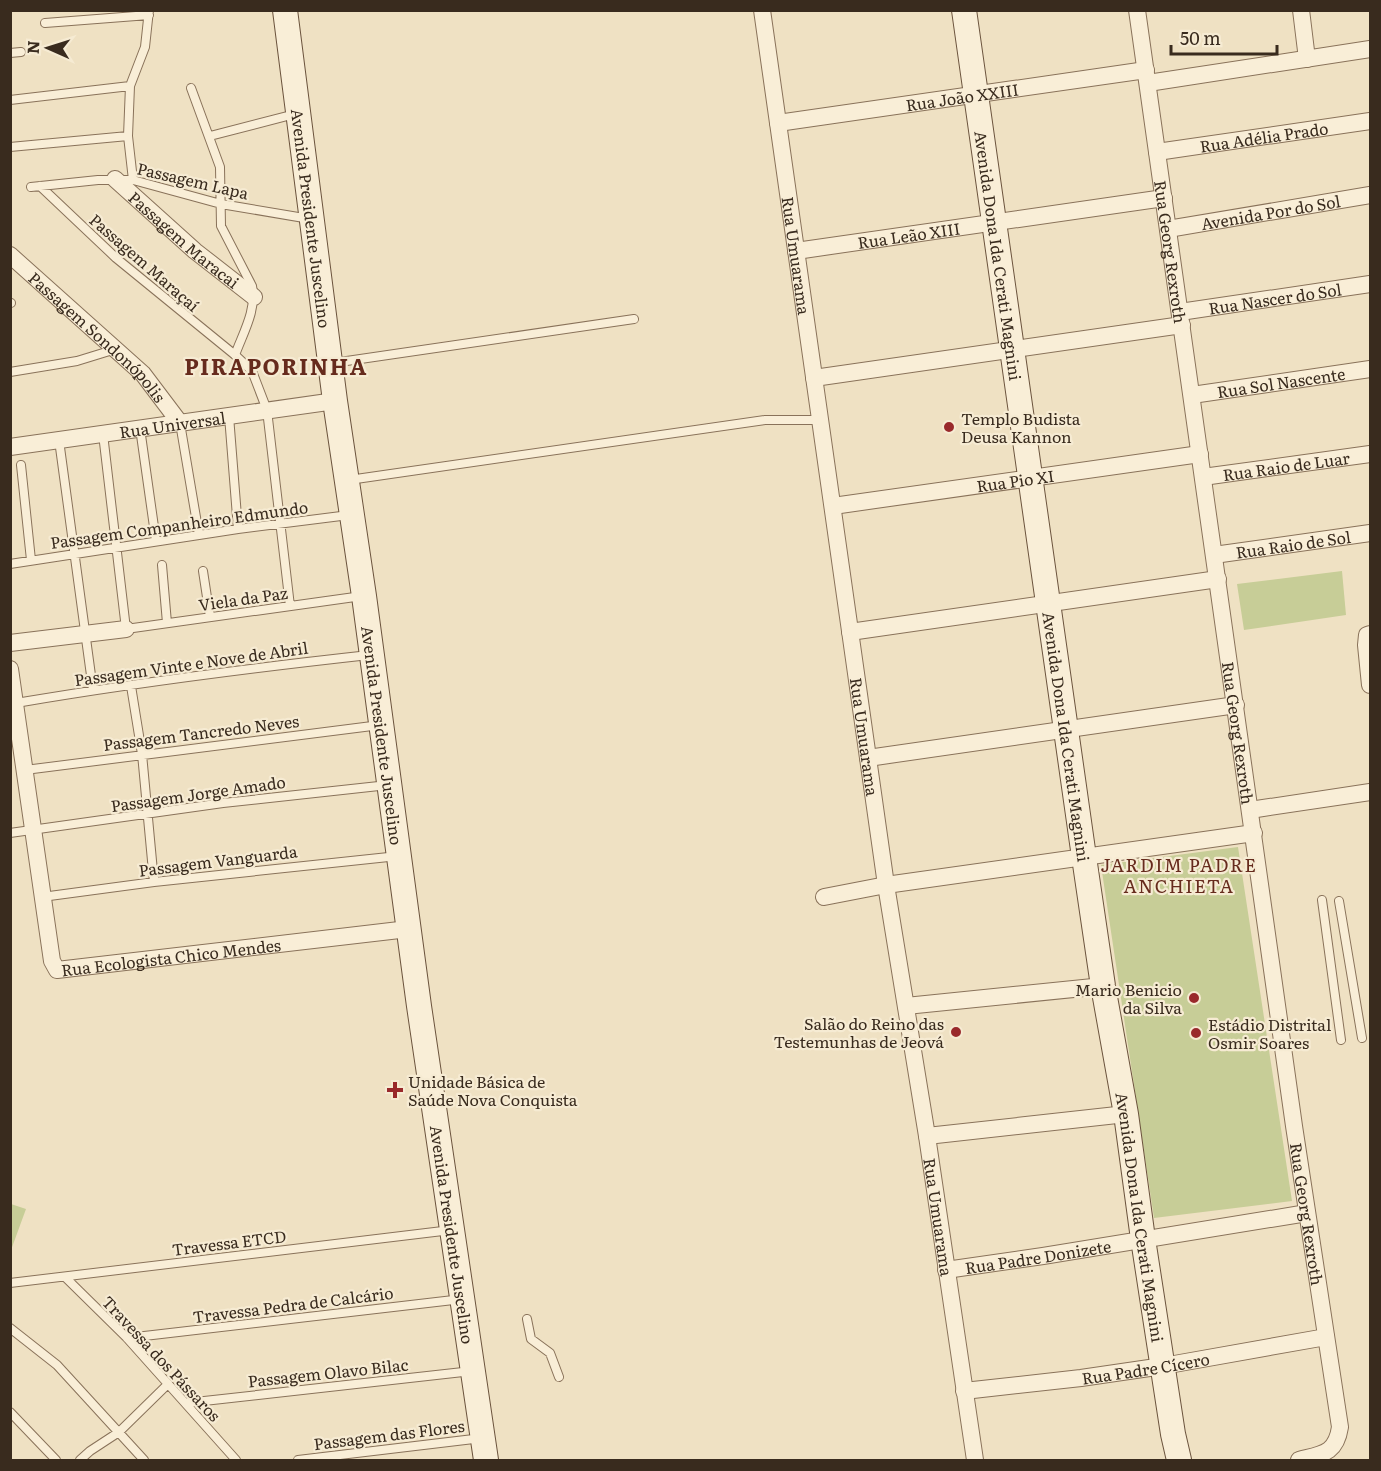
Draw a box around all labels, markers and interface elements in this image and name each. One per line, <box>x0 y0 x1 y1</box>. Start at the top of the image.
north arrow <box>18 18 78 78</box>
scale bar <box>1171 18 1278 56</box>
text: 50 m <box>1180 24 1221 51</box>
text: N <box>20 40 44 55</box>
street label: Rua João XXIII <box>904 76 1020 116</box>
street label: Avenida Presidente Juscelino <box>286 107 338 329</box>
street label: Rua Adélia Prado <box>1198 115 1330 158</box>
street label: Avenida Dona Ida Cerati Magnini <box>969 129 1028 382</box>
street label: Passagem Lapa <box>135 156 252 205</box>
street label: Rua Georg Rexroth <box>1149 179 1193 325</box>
street label: Passagem Maracai <box>124 185 245 294</box>
street label: Avenida Por do Sol <box>1199 188 1342 235</box>
street label: Rua Umuarama <box>777 195 817 317</box>
street label: Passagem Maraçaí <box>85 207 205 317</box>
street label: Rua Leão XIII <box>856 215 962 254</box>
street label: Passagem Sondonópolis <box>24 266 172 407</box>
street label: Rua Nascer do Sol <box>1207 276 1343 320</box>
district label: PIRAPORINHA <box>184 349 368 382</box>
street label: Rua Sol Nascente <box>1215 361 1347 403</box>
street label: Rua Universal <box>118 405 227 443</box>
place label: Templo Budista Deusa Kannon <box>961 406 1081 448</box>
marker: Templo Budista Deusa Kannon <box>942 420 956 434</box>
street label: Rua Raio de Luar <box>1221 445 1352 486</box>
street label: Rua Pio XI <box>975 463 1056 498</box>
street label: Passagem Companheiro Edmundo <box>49 494 309 554</box>
street label: Rua Raio de Sol <box>1234 524 1352 564</box>
street label: Viela da Paz <box>197 580 289 616</box>
street label: Avenida Dona Ida Cerati Magnini <box>1037 610 1097 863</box>
street label: Avenida Presidente Juscelino <box>356 624 409 847</box>
street label: Passagem Vinte e Nove de Abril <box>73 635 309 691</box>
street label: Rua Georg Rexroth <box>1217 660 1261 806</box>
street label: Rua Umuarama <box>845 676 885 798</box>
street label: Passagem Tancredo Neves <box>102 708 300 756</box>
street label: Passagem Jorge Amado <box>109 769 287 817</box>
street label: Passagem Vanguarda <box>137 838 299 882</box>
district label: JARDIM PADRE ANCHIETA <box>1100 851 1258 899</box>
street label: Rua Ecologista Chico Mendes <box>60 932 282 981</box>
place label: Mario Benicio da Silva <box>1075 977 1182 1019</box>
marker: Mario Benicio da Silva <box>1187 991 1201 1005</box>
place label: Salão do Reino das Testemunhas de Jeová <box>774 1011 944 1053</box>
place label: Estádio Distrital Osmir Soares <box>1208 1012 1331 1054</box>
marker: Salão do Reino das Testemunhas de Jeová <box>949 1025 963 1039</box>
marker: Estádio Distrital Osmir Soares <box>1189 1026 1203 1040</box>
place label: Unidade Básica de Saúde Nova Conquista <box>408 1069 578 1111</box>
marker: Unidade Básica de Saúde Nova Conquista <box>386 1081 404 1099</box>
street label: Avenida Dona Ida Cerati Magnini <box>1110 1090 1171 1344</box>
street label: Avenida Presidente Juscelino <box>425 1123 481 1346</box>
street label: Rua Georg Rexroth <box>1285 1141 1330 1288</box>
street label: Rua Umuarama <box>918 1156 960 1278</box>
street label: Travessa ETCD <box>170 1223 288 1261</box>
street label: Rua Padre Donizete <box>963 1233 1113 1279</box>
street label: Travessa Pedra de Calcário <box>191 1280 395 1328</box>
street label: Travessa dos Pássaros <box>97 1290 227 1426</box>
street label: Rua Padre Cícero <box>1080 1346 1211 1390</box>
street label: Passagem Olavo Bilac <box>246 1352 410 1392</box>
street label: Passagem das Flores <box>312 1413 466 1455</box>

